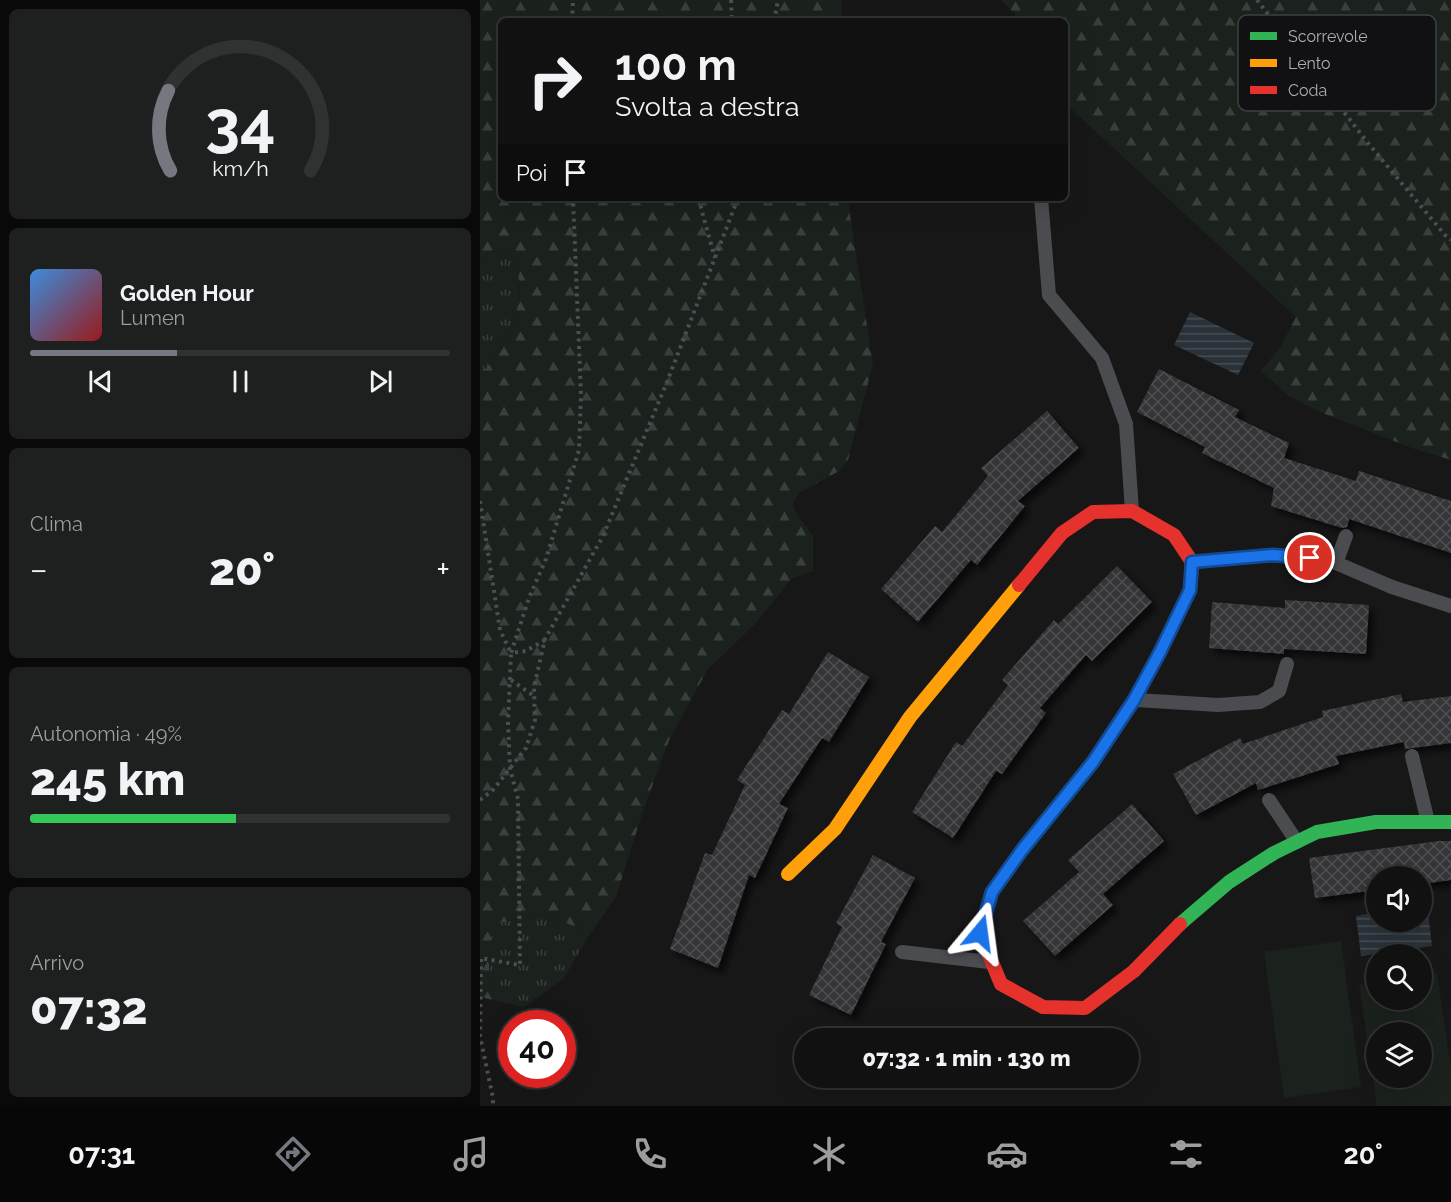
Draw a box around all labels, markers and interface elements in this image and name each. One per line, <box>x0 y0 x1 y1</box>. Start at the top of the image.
legend <box>1238 15 1436 111</box>
text: Scorrevole <box>1288 27 1368 46</box>
text: 100 m <box>615 41 737 90</box>
icon: right <box>516 42 594 120</box>
text: Lento <box>1288 54 1331 73</box>
text: Coda <box>1288 81 1327 100</box>
text: 34 <box>205 86 275 160</box>
text: Svolta a destra <box>615 91 799 122</box>
icon: arrive <box>559 156 592 189</box>
text: km/h <box>212 157 268 182</box>
text: Poi <box>516 160 547 186</box>
text: Golden Hour <box>120 280 254 306</box>
text: Lumen <box>120 306 185 330</box>
icon: previous <box>84 365 117 398</box>
icon: pause <box>224 365 257 398</box>
icon: next <box>364 365 397 398</box>
text: Clima <box>30 512 83 536</box>
pin <box>1284 532 1335 583</box>
icon: arrive <box>1293 541 1326 574</box>
text: 20° <box>209 543 275 596</box>
text: − <box>30 550 48 589</box>
text: + <box>436 550 450 589</box>
text: Autonomia · 49% <box>30 722 182 746</box>
text: 245 km <box>30 753 185 806</box>
map controls <box>1366 866 1432 1088</box>
button: sound <box>1366 866 1432 932</box>
position arrow <box>948 901 1012 965</box>
button: search <box>1366 944 1432 1010</box>
text: Arrivo <box>30 951 84 975</box>
text: 07:32 <box>30 982 148 1035</box>
speed limit sign: 40 <box>498 1010 576 1088</box>
button: layers <box>1366 1022 1432 1088</box>
text: 07:32 · 1 min · 130 m <box>862 1045 1071 1071</box>
icon: directions <box>272 1133 314 1175</box>
icon: music <box>450 1133 492 1175</box>
icon: phone <box>629 1133 671 1175</box>
icon: climate <box>808 1133 850 1175</box>
icon: car <box>986 1133 1028 1175</box>
icon: filters <box>1165 1133 1207 1175</box>
text: 07:31 <box>68 1139 135 1170</box>
text: 20° <box>1344 1139 1383 1170</box>

